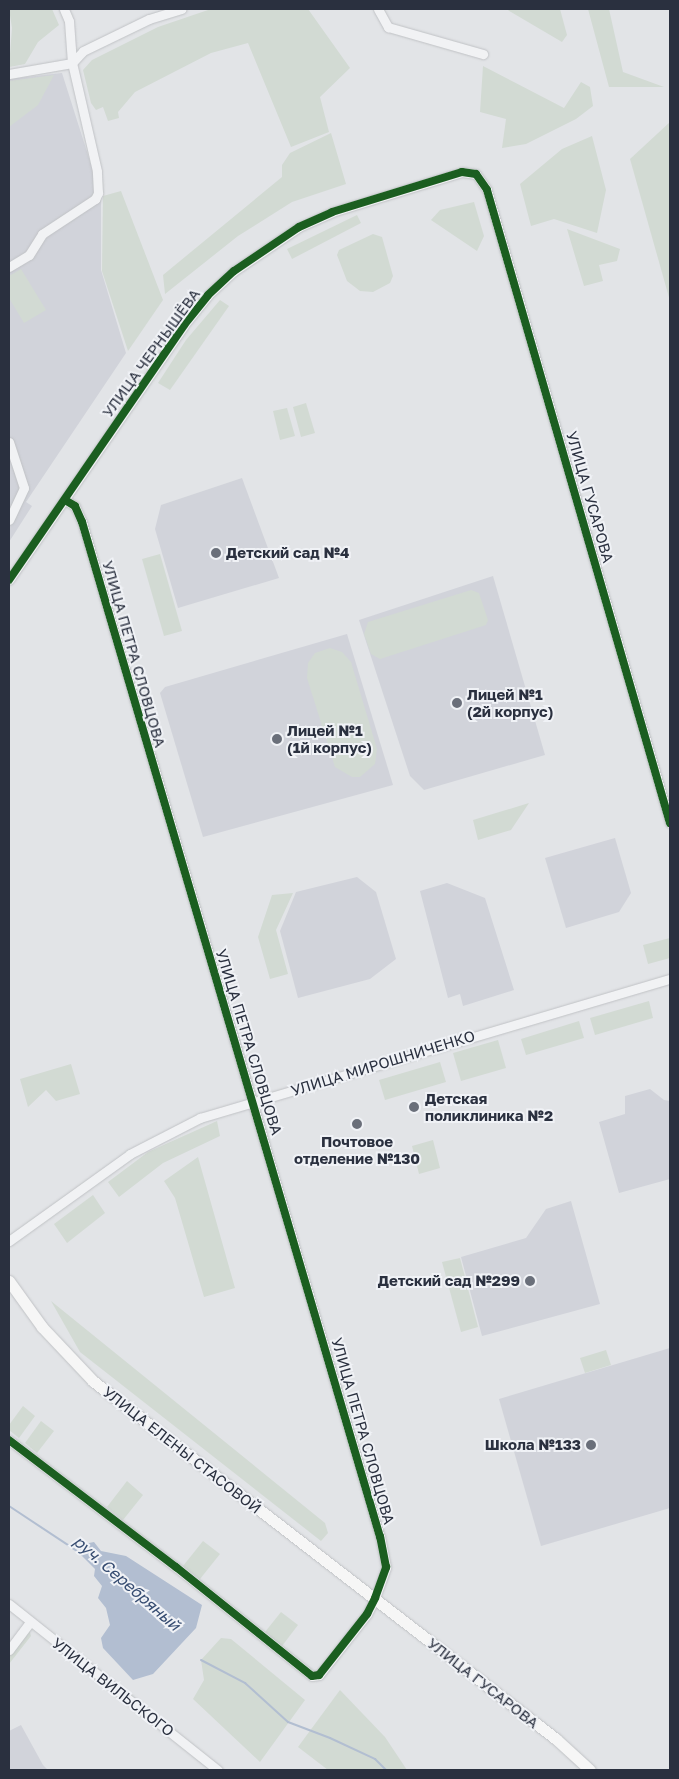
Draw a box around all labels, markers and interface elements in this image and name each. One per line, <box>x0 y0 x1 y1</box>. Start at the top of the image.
street label: УЛИЦА ЧЕРНЫШЁВА <box>98 285 204 421</box>
street label: УЛИЦА ГУСАРОВА <box>563 429 617 565</box>
place label: Детский сад №4 <box>226 544 349 562</box>
marker: Детский сад №4 <box>210 547 222 559</box>
street label: УЛИЦА ПЕТРА СЛОВЦОВА <box>99 558 169 750</box>
place label: Лицей №1 (2й корпус) <box>467 685 553 720</box>
marker: Лицей №1 (2й корпус) <box>451 697 463 709</box>
place label: Лицей №1 (1й корпус) <box>287 721 372 756</box>
marker: Лицей №1 (1й корпус) <box>271 733 283 745</box>
street label: УЛИЦА ПЕТРА СЛОВЦОВА <box>212 947 286 1137</box>
street label: УЛИЦА МИРОШНИЧЕНКО <box>289 1026 477 1100</box>
place label: Детская поликлиника №2 <box>425 1089 553 1124</box>
marker: Детская поликлиника №2 <box>407 1100 421 1114</box>
marker: Почтовое отделение №130 <box>351 1118 363 1130</box>
place label: Почтовое отделение №130 <box>294 1132 420 1167</box>
place label: Детский сад №299 <box>378 1272 520 1290</box>
marker: Детский сад №299 <box>524 1275 536 1287</box>
street label: УЛИЦА ПЕТРА СЛОВЦОВА <box>328 1335 398 1527</box>
street label: УЛИЦА ЕЛЕНЫ СТАСОВОЙ <box>99 1383 265 1517</box>
place label: Школа №133 <box>485 1436 581 1454</box>
marker: Школа №133 <box>585 1439 597 1451</box>
water label: руч. Серебряный <box>70 1531 184 1635</box>
street label: УЛИЦА ВИЛЬСКОГО <box>48 1634 178 1740</box>
street label: УЛИЦА ГУСАРОВА <box>424 1634 542 1732</box>

